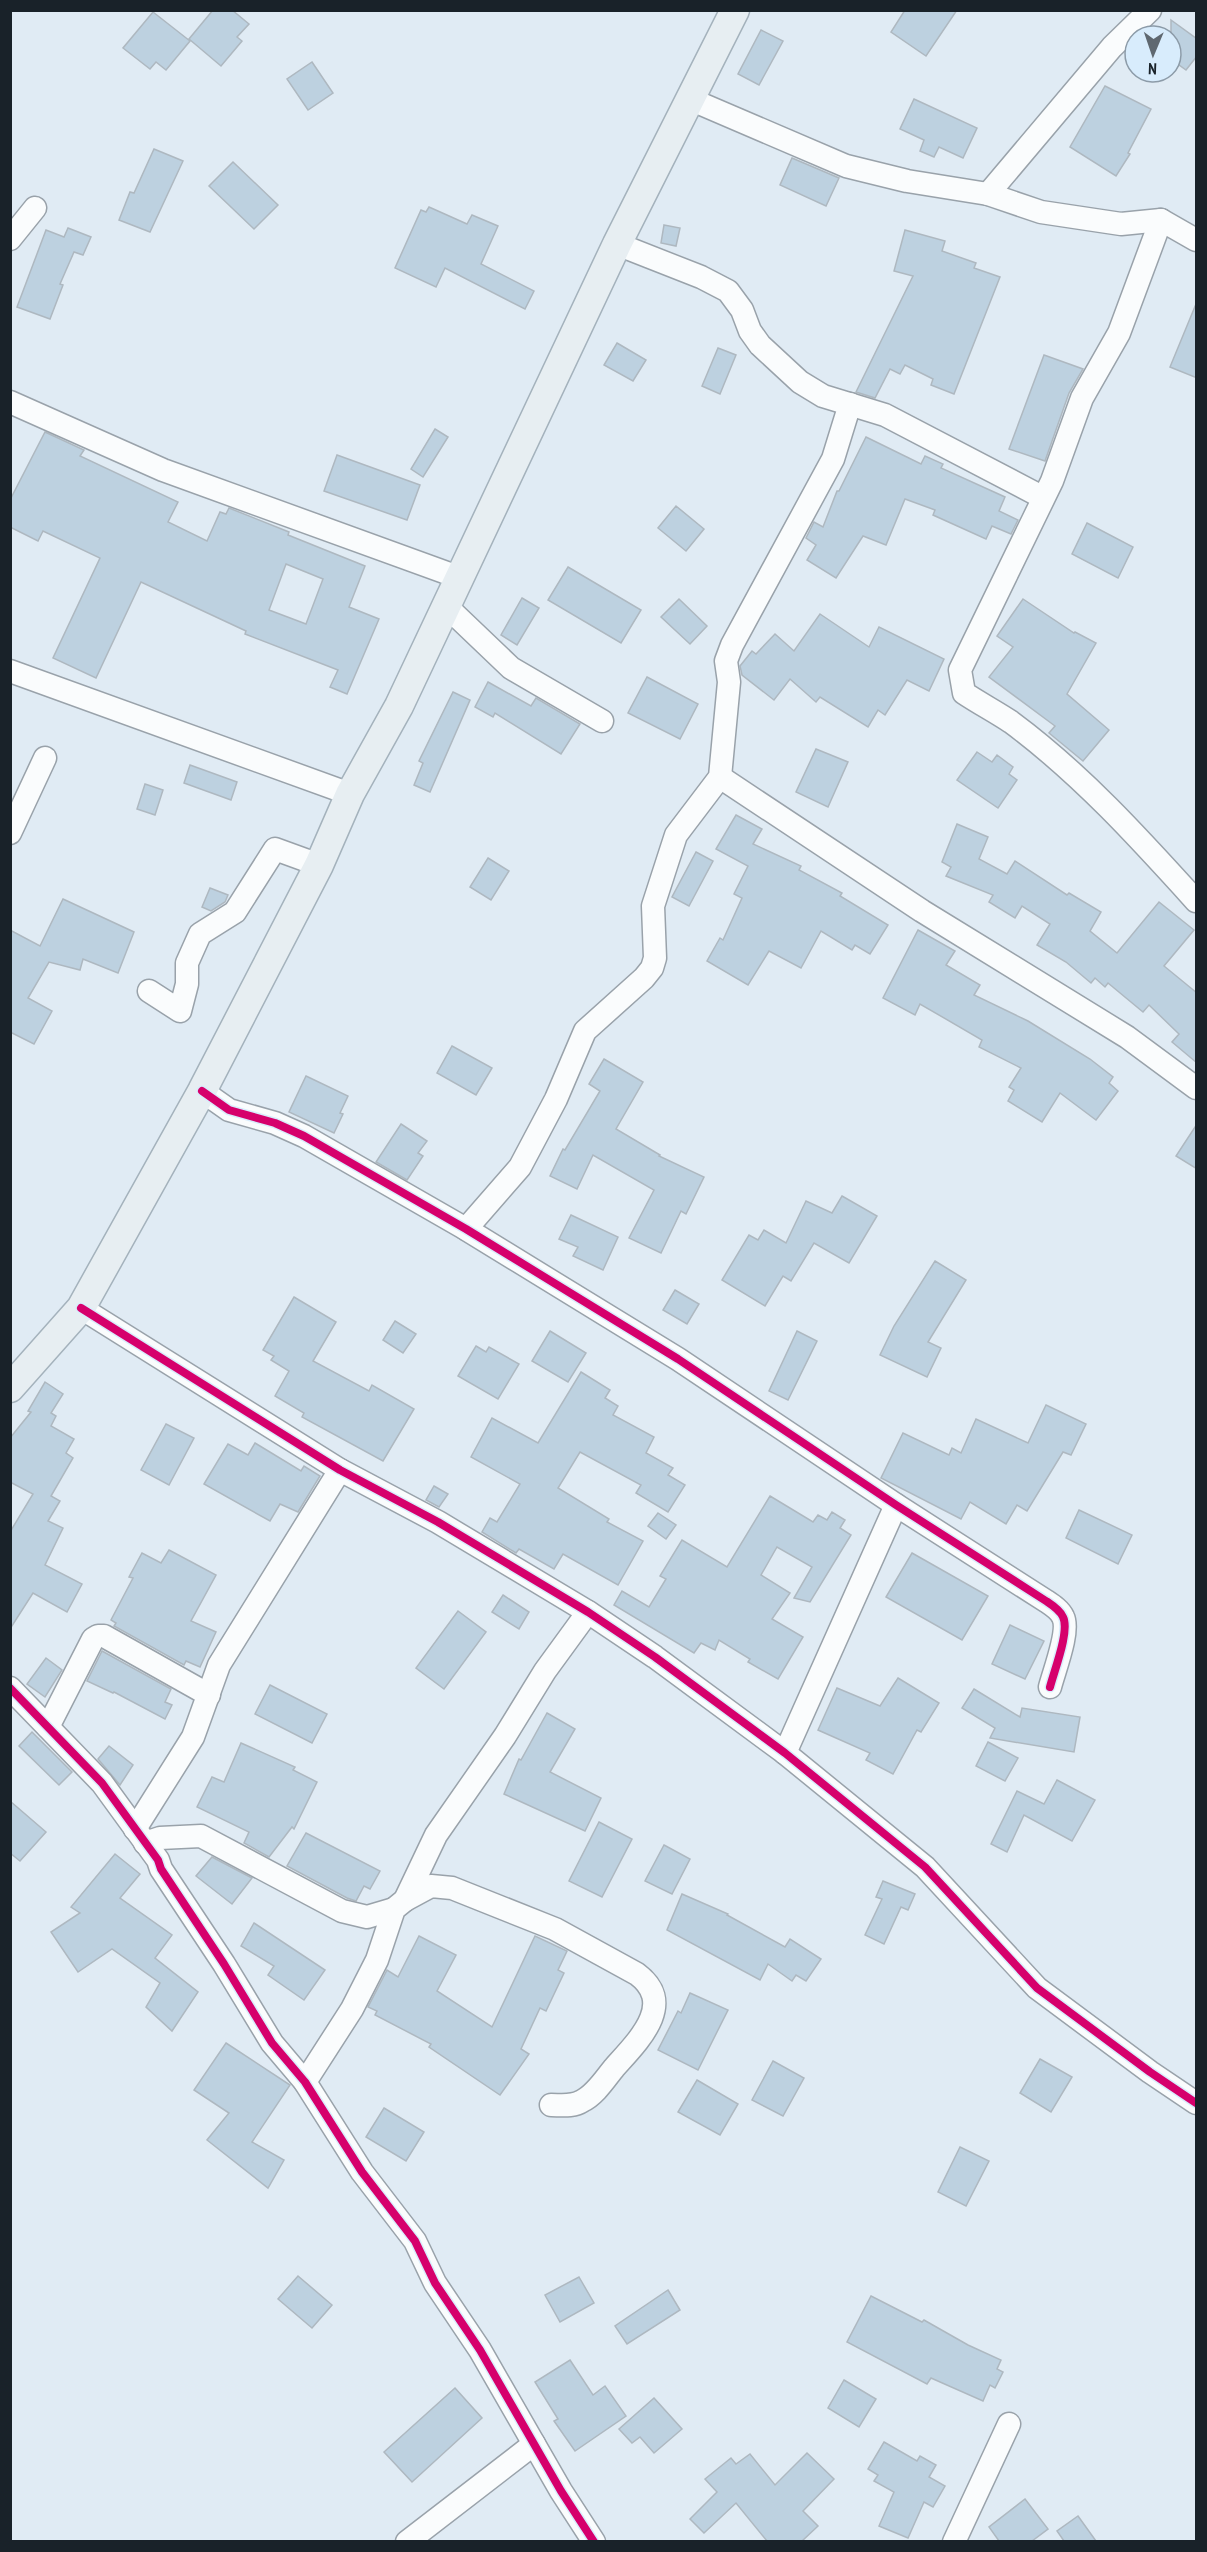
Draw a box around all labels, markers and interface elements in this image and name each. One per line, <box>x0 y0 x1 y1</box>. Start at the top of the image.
north arrow <box>1123 24 1183 84</box>
text: N <box>1148 59 1157 79</box>

